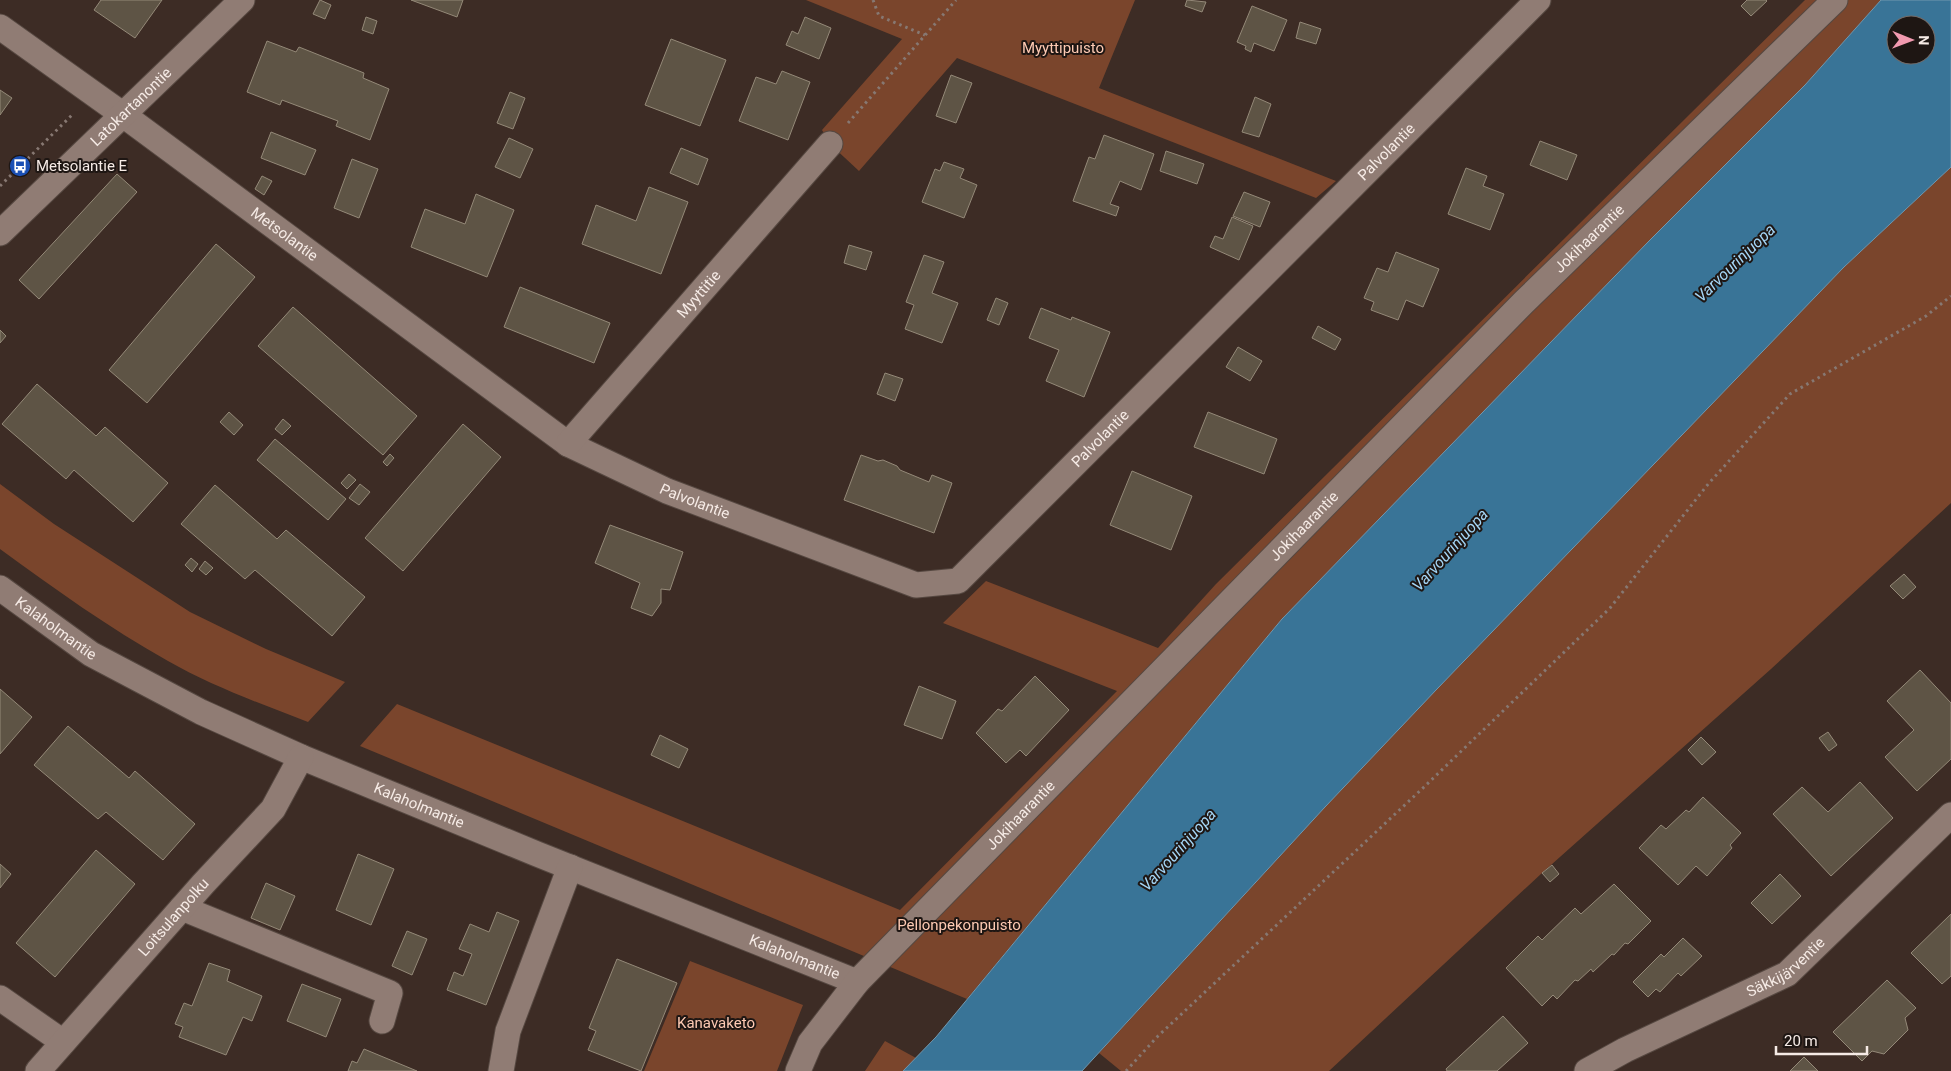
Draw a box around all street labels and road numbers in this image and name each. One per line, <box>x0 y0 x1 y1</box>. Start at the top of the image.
street label: Latokartanontie <box>87 64 175 150</box>
street label: Palvolantie <box>1354 119 1419 184</box>
street label: Jokihaarantie <box>1551 201 1628 277</box>
street label: Metsolantie <box>247 204 322 265</box>
street label: Myyttitie <box>673 267 725 322</box>
street label: Palvolantie <box>1068 406 1133 471</box>
street label: Palvolantie <box>657 480 732 523</box>
street label: Jokihaarantie <box>1266 488 1342 565</box>
street label: Kalaholmantie <box>12 593 99 664</box>
street label: Jokihaarantie <box>982 777 1059 854</box>
street label: Kalaholmantie <box>371 779 467 832</box>
street label: Loitsulanpolku <box>134 875 213 960</box>
street label: Kalaholmantie <box>747 931 843 983</box>
street label: Säkkijärventie <box>1744 933 1829 1001</box>

